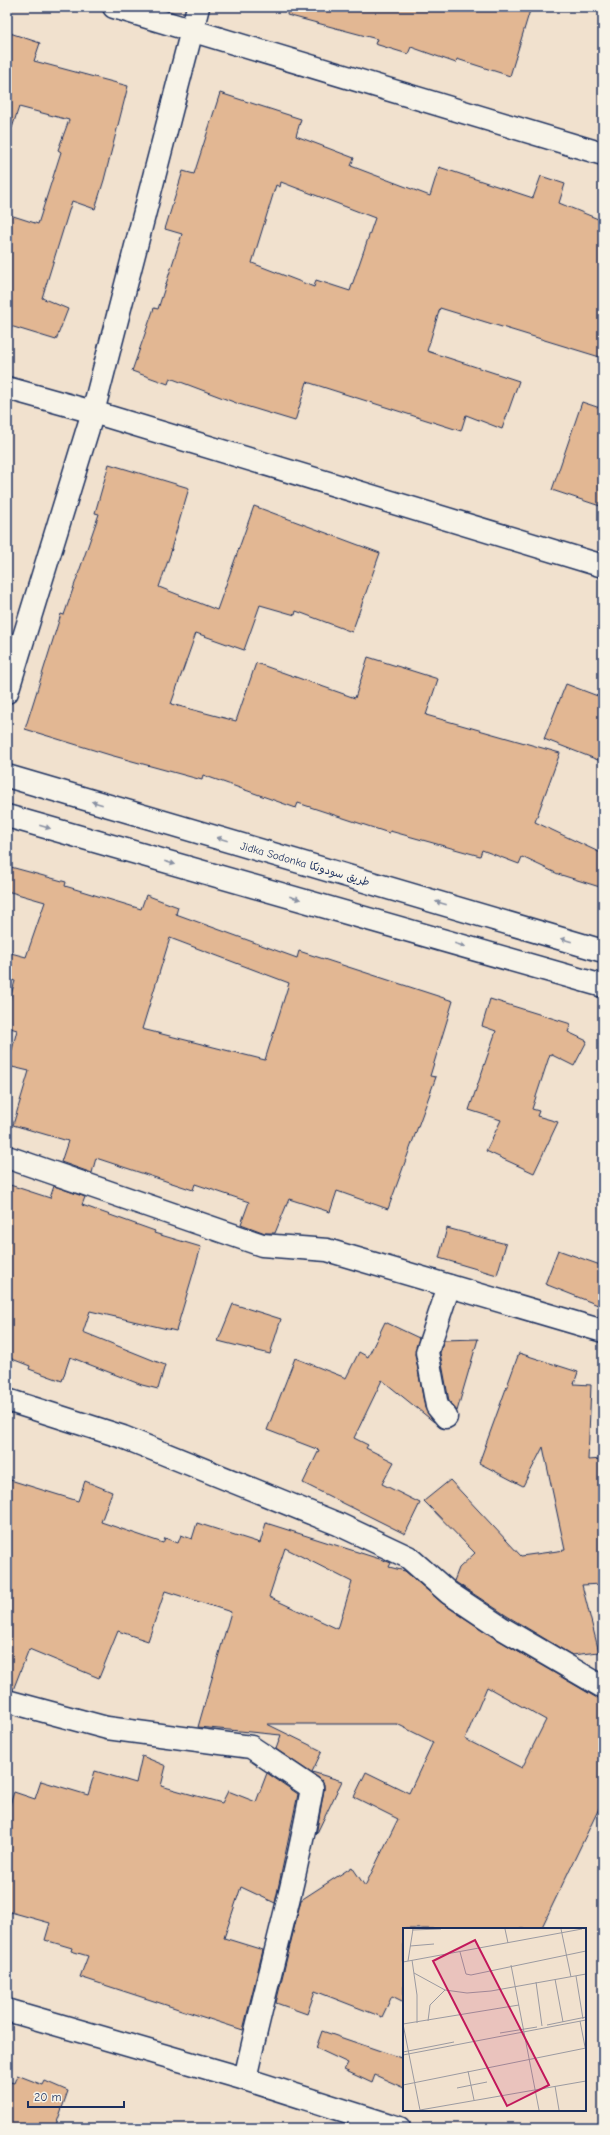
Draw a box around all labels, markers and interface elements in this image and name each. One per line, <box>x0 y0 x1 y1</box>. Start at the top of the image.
one-way arrow <box>91 800 103 806</box>
one-way arrow <box>39 824 51 830</box>
one-way arrow <box>216 836 228 842</box>
street label: Jidka Sodonka طريق سودونكا <box>239 839 371 890</box>
one-way arrow <box>163 860 176 866</box>
one-way arrow <box>289 895 301 901</box>
one-way arrow <box>435 900 447 906</box>
one-way arrow <box>559 937 571 943</box>
one-way arrow <box>454 942 466 948</box>
inset map <box>403 1928 586 2111</box>
scale bar <box>28 2083 124 2109</box>
text: 20 m <box>34 2090 62 2104</box>

